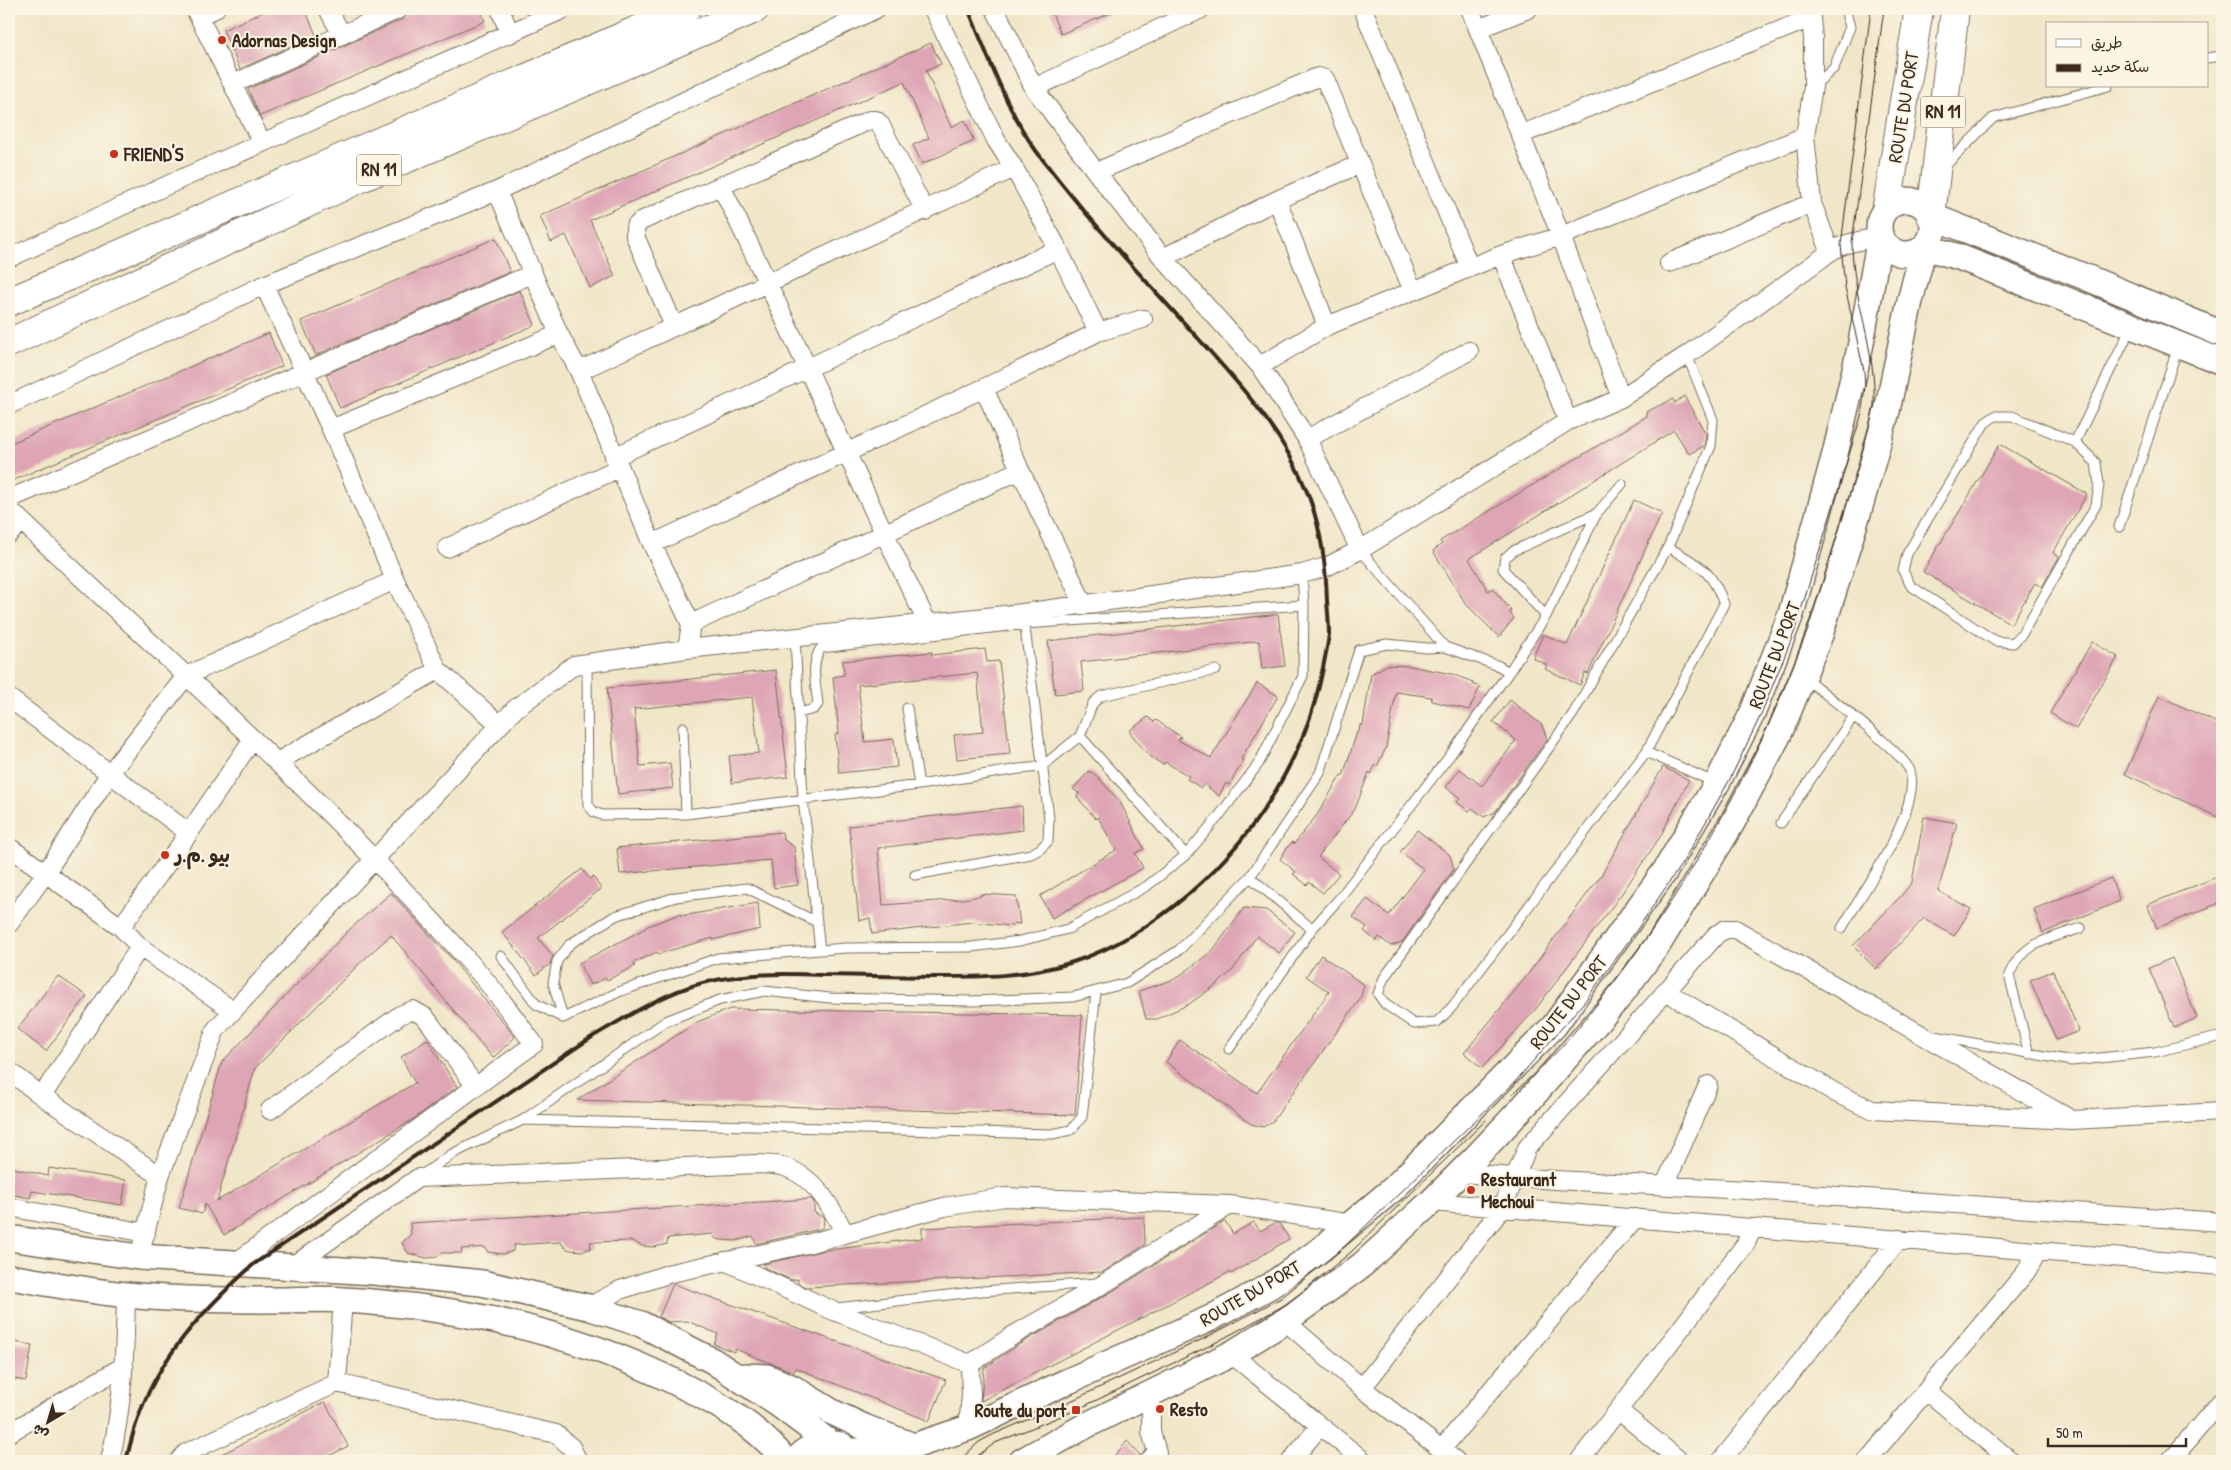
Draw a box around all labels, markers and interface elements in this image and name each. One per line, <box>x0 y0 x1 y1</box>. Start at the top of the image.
legend <box>2046 22 2208 88</box>
place label: Adornas Design <box>232 27 337 54</box>
text: طريق <box>2091 32 2123 53</box>
marker: Adornas Design <box>216 34 228 46</box>
street label: ROUTE DU PORT <box>1881 48 1925 165</box>
text: سكة حديد <box>2091 56 2149 77</box>
road number: RN 11 <box>1920 96 1966 128</box>
place label: FRIEND'S <box>123 141 184 167</box>
marker: FRIEND'S <box>108 148 120 160</box>
road number: RN 11 <box>356 154 402 186</box>
street label: ROUTE DU PORT <box>1742 597 1807 712</box>
place label: بيو .م.ر <box>173 842 230 870</box>
marker: بيو .م.ر <box>159 849 171 861</box>
street label: ROUTE DU PORT <box>1523 949 1614 1054</box>
place label: Restaurant Mechoui <box>1481 1166 1557 1214</box>
marker: Restaurant Mechoui <box>1465 1184 1477 1196</box>
street label: ROUTE DU PORT <box>1195 1253 1306 1332</box>
place label: Resto <box>1170 1396 1208 1422</box>
place label: Route du port <box>975 1397 1067 1424</box>
north arrow <box>22 1398 72 1448</box>
marker: Resto <box>1154 1403 1166 1415</box>
marker: Route du port <box>1070 1404 1082 1416</box>
scale bar <box>2048 1415 2186 1447</box>
text: ش <box>28 1420 52 1445</box>
text: 50 m <box>2056 1422 2083 1443</box>

